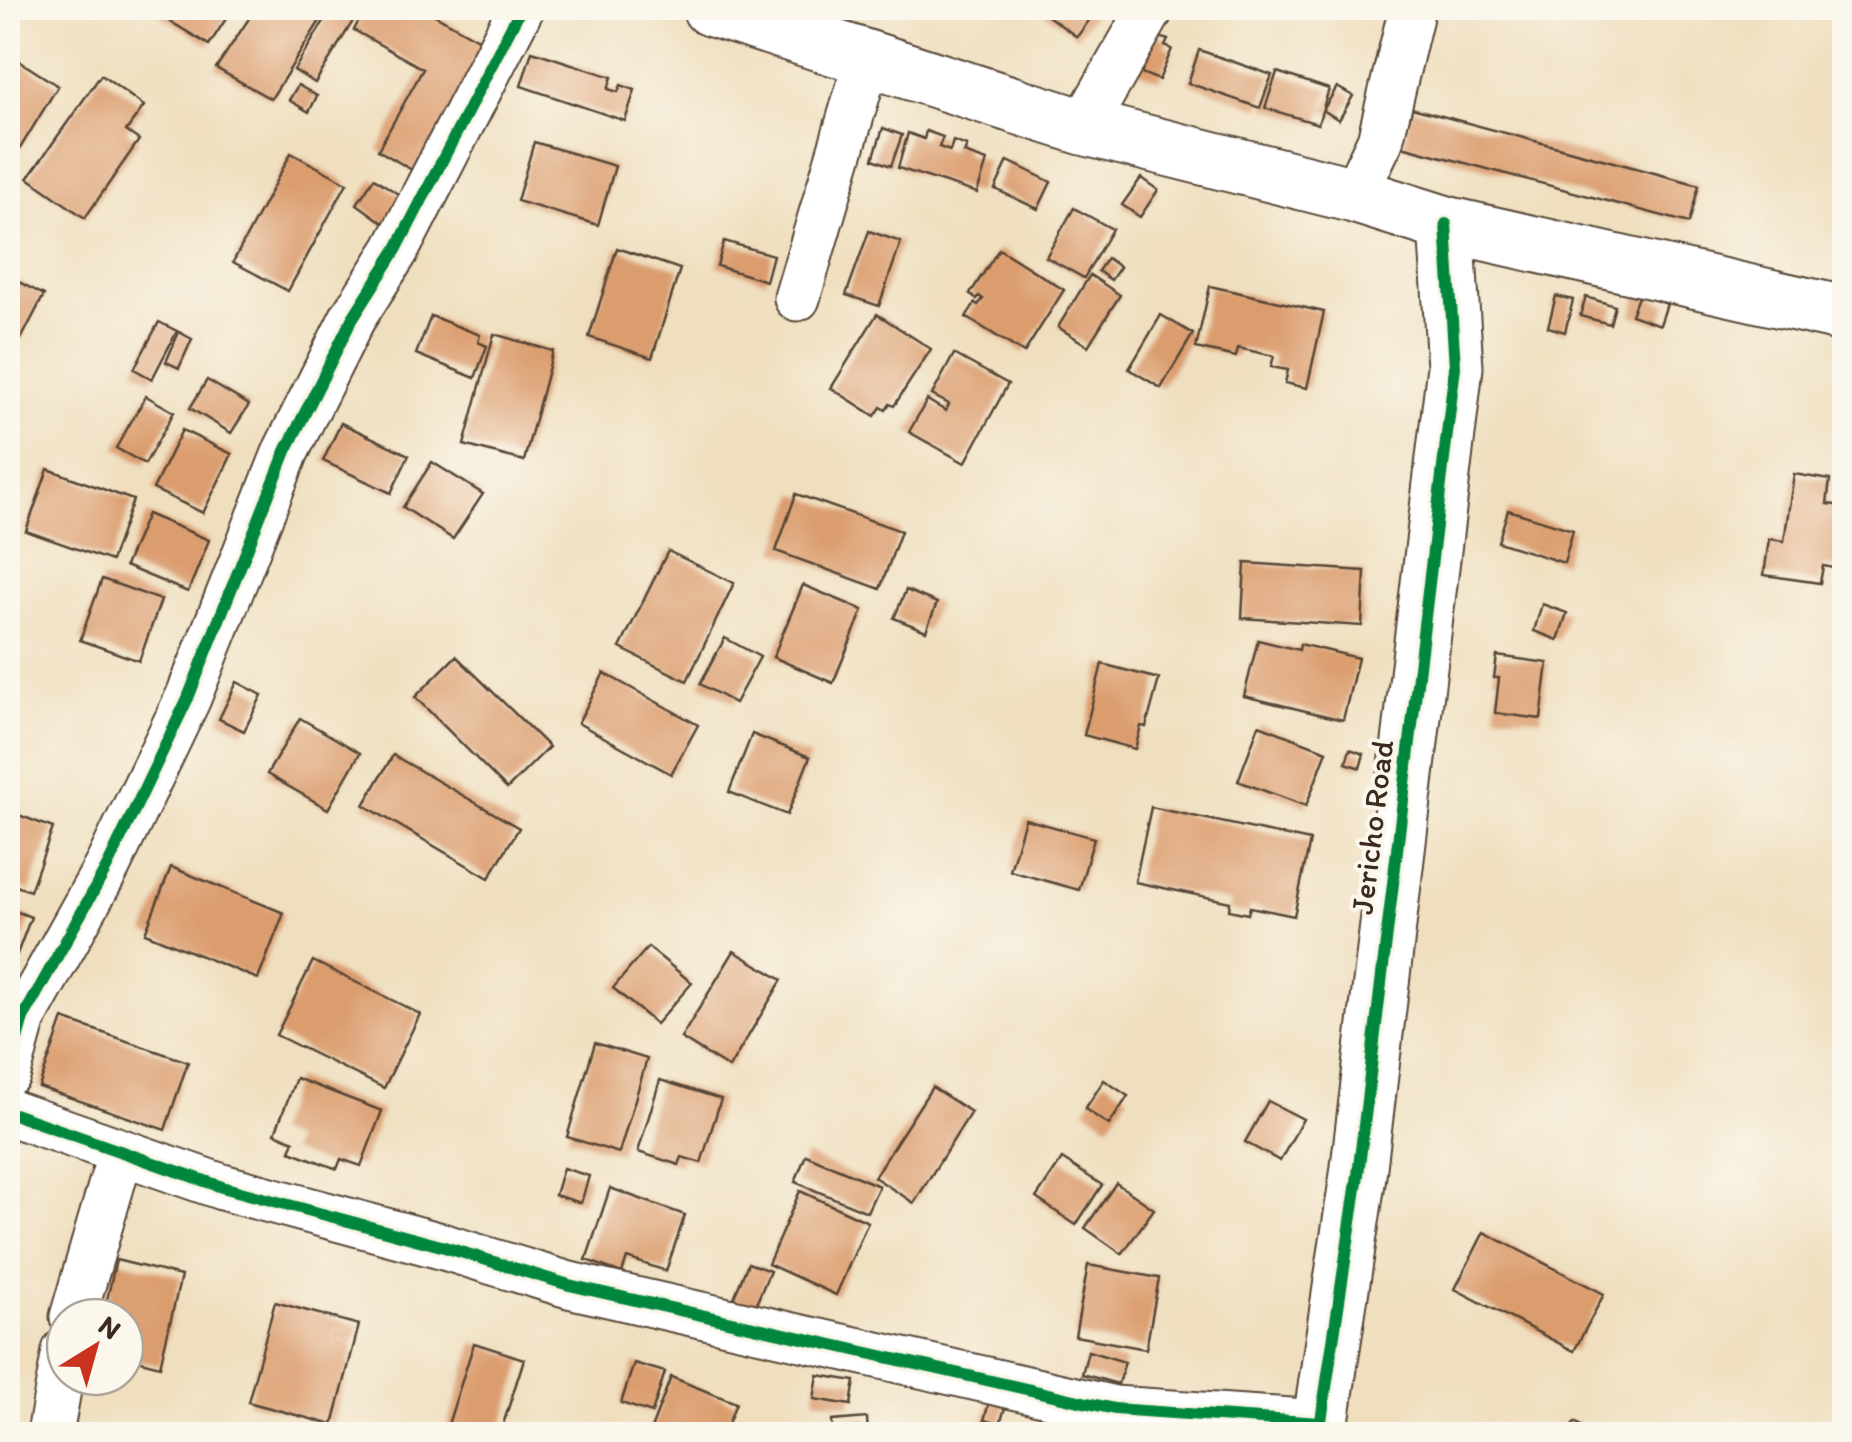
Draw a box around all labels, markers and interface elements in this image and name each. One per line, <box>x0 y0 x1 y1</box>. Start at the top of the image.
street label: Jericho Road <box>1342 737 1402 917</box>
north arrow <box>45 1297 145 1397</box>
text: N <box>92 1308 128 1346</box>

